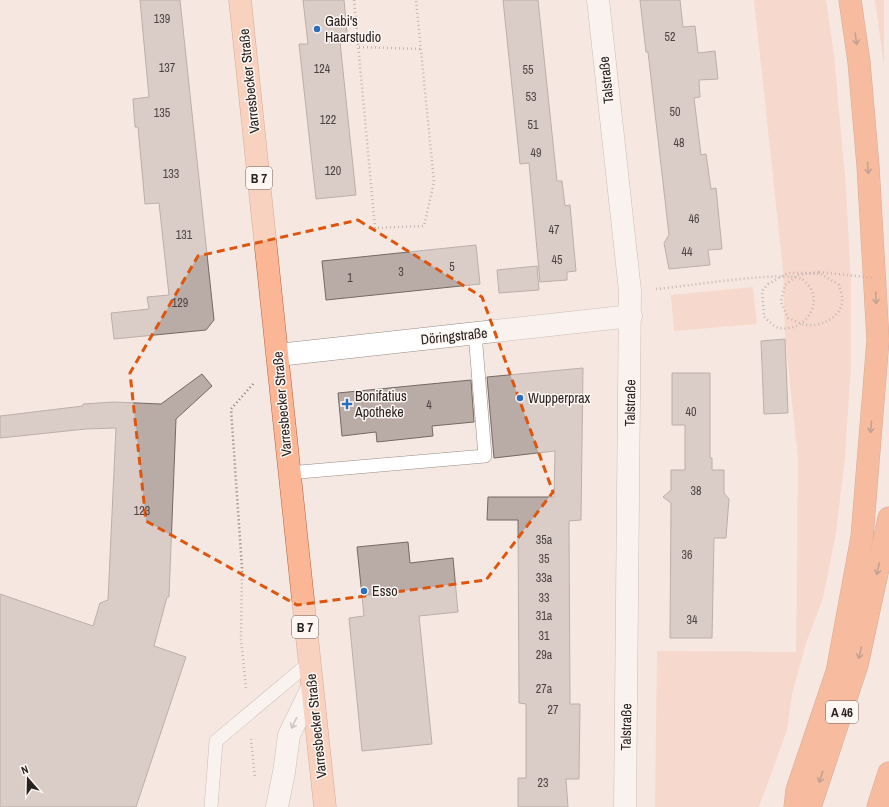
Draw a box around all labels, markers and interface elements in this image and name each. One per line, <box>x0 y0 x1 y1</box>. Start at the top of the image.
house number: 139 <box>154 11 170 27</box>
place label: Gabi's Haarstudio <box>325 12 381 46</box>
marker: Gabi's Haarstudio <box>312 24 322 34</box>
street label: Varresbecker Straße <box>235 28 263 134</box>
house number: 52 <box>665 29 675 45</box>
one-way arrow <box>852 32 859 45</box>
street label: Talstraße <box>595 55 617 105</box>
house number: 137 <box>159 60 176 76</box>
house number: 124 <box>314 61 331 77</box>
house number: 55 <box>523 62 534 78</box>
house number: 53 <box>526 89 536 105</box>
house number: 50 <box>670 104 680 120</box>
house number: 135 <box>154 105 171 121</box>
house number: 122 <box>320 112 336 128</box>
house number: 51 <box>528 117 539 133</box>
house number: 48 <box>674 135 684 151</box>
house number: 49 <box>531 145 541 161</box>
one-way arrow <box>864 161 871 174</box>
house number: 120 <box>325 163 341 179</box>
house number: 133 <box>163 166 179 182</box>
road number: B 7 <box>246 167 272 189</box>
house number: 46 <box>689 211 699 227</box>
house number: 47 <box>549 222 560 238</box>
house number: 131 <box>176 227 193 243</box>
house number: 44 <box>682 244 693 260</box>
house number: 45 <box>552 252 563 268</box>
house number: 5 <box>449 259 455 275</box>
house number: 3 <box>398 264 404 280</box>
house number: 1 <box>347 270 353 286</box>
one-way arrow <box>872 291 879 304</box>
house number: 129 <box>172 295 188 311</box>
street label: Döringstraße <box>420 324 488 348</box>
street label: Varresbecker Straße <box>268 351 296 457</box>
street label: Talstraße <box>621 379 639 427</box>
place label: Bonifatius Apotheke <box>354 387 407 421</box>
place label: Wupperprax <box>528 389 591 407</box>
marker: Wupperprax <box>515 393 525 403</box>
house number: 4 <box>426 397 432 413</box>
marker: Bonifatius Apotheke <box>342 399 352 409</box>
house number: 40 <box>686 404 696 420</box>
one-way arrow <box>867 420 875 433</box>
house number: 38 <box>691 483 701 499</box>
house number: 123 <box>134 503 150 519</box>
house number: 35a <box>536 532 553 548</box>
house number: 36 <box>682 547 692 563</box>
house number: 35 <box>539 551 550 567</box>
one-way arrow <box>874 563 882 576</box>
house number: 33a <box>536 570 553 586</box>
place label: Esso <box>372 582 398 600</box>
marker: Esso <box>359 586 369 596</box>
house number: 33 <box>539 590 549 606</box>
house number: 31a <box>536 608 553 624</box>
house number: 34 <box>687 612 698 628</box>
road number: B 7 <box>292 616 318 638</box>
house number: 31 <box>539 628 550 644</box>
one-way arrow <box>855 646 863 659</box>
house number: 29a <box>536 647 553 663</box>
street label: Varresbecker Straße <box>302 673 330 779</box>
house number: 27a <box>536 681 553 697</box>
road number: A 46 <box>826 701 858 723</box>
house number: 27 <box>548 702 559 718</box>
street label: Talstraße <box>617 703 635 751</box>
one-way arrow <box>290 717 298 729</box>
north arrow <box>8 759 48 799</box>
text: N <box>19 762 30 777</box>
one-way arrow <box>817 770 824 783</box>
house number: 23 <box>538 775 548 791</box>

